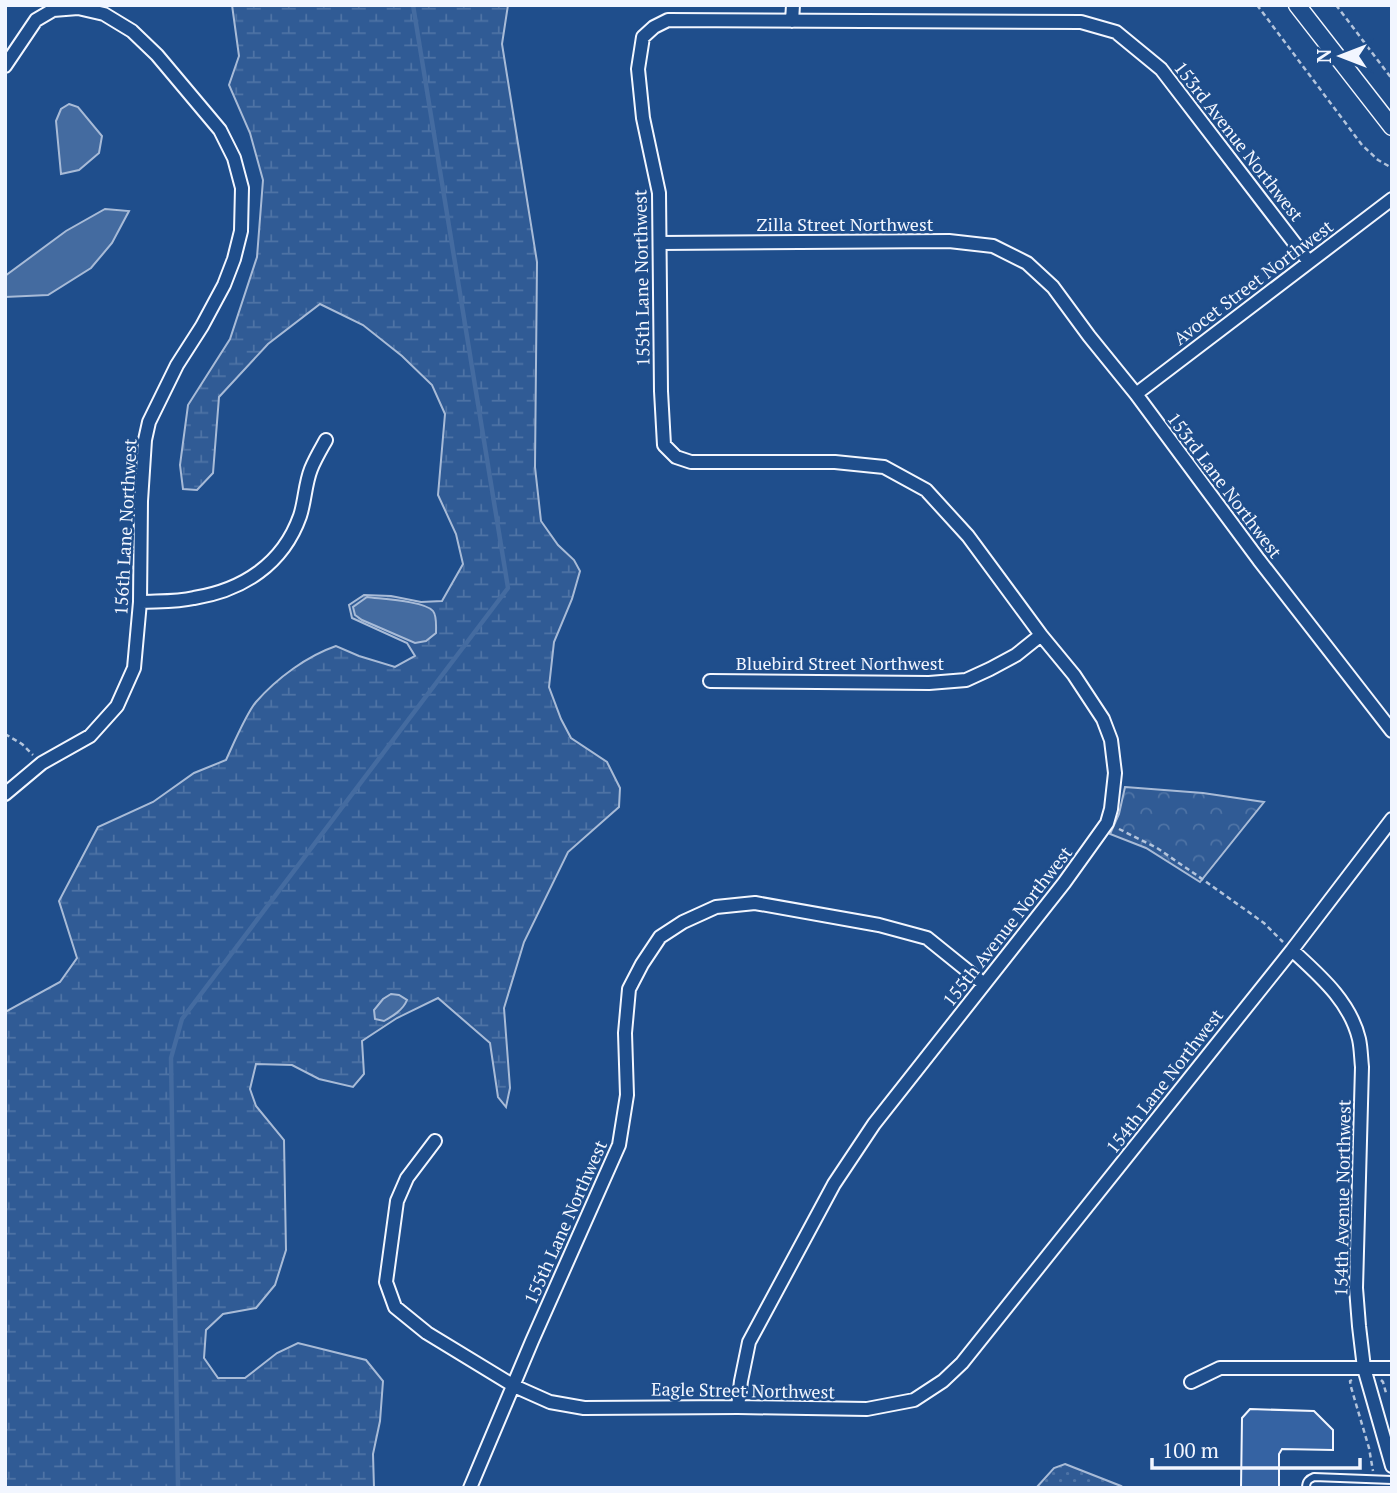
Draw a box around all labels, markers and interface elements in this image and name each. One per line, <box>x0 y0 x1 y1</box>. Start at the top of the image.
north arrow <box>1306 21 1376 91</box>
text: N <box>1311 48 1336 63</box>
street label: 153rd Avenue Northwest <box>1169 56 1309 226</box>
street label: 155th Lane Northwest <box>627 189 655 367</box>
street label: Zilla Street Northwest <box>757 212 934 236</box>
street label: Avocet Street Northwest <box>1168 214 1338 350</box>
street label: 153rd Lane Northwest <box>1162 407 1288 563</box>
street label: 156th Lane Northwest <box>108 438 142 616</box>
street label: Bluebird Street Northwest <box>736 651 945 675</box>
street label: 155th Avenue Northwest <box>937 841 1077 1011</box>
street label: 154th Lane Northwest <box>1100 1004 1228 1158</box>
street label: 154th Avenue Northwest <box>1328 1099 1356 1297</box>
street label: 155th Lane Northwest <box>518 1136 612 1308</box>
street label: Eagle Street Northwest <box>651 1376 836 1404</box>
scale bar <box>1152 1426 1360 1470</box>
text: 100 m <box>1162 1436 1219 1464</box>

